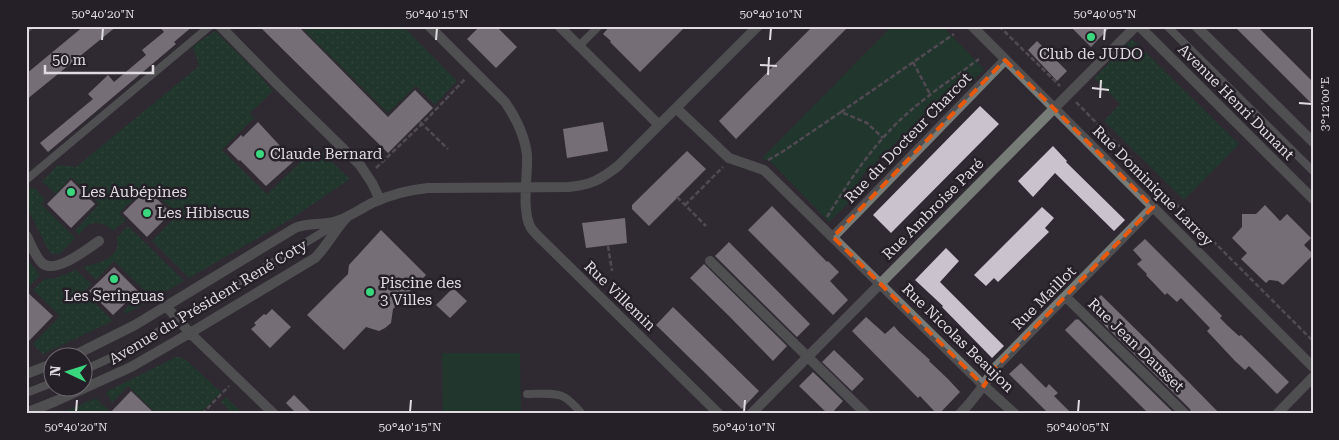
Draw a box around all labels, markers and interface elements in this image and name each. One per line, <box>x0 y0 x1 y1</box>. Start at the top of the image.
text: 50°40'20"N <box>71 7 135 21</box>
text: 50°40'15"N <box>405 7 469 21</box>
text: 50°40'10"N <box>739 7 803 21</box>
text: 50°40'05"N <box>1073 7 1137 21</box>
marker: Club de JUDO <box>1085 31 1097 43</box>
street label: Avenue Henri Dunant <box>1174 40 1298 164</box>
scale bar <box>45 42 152 74</box>
place label: Club de JUDO <box>1039 45 1143 63</box>
text: 50 m <box>52 51 87 69</box>
street label: Rue du Docteur Charcot <box>841 69 975 207</box>
text: 3°12'00"E <box>1318 77 1332 131</box>
street label: Rue Dominique Larrey <box>1089 122 1217 250</box>
place label: Claude Bernard <box>270 145 383 163</box>
marker: Claude Bernard <box>254 148 266 160</box>
street label: Rue Ambroise Paré <box>879 155 987 263</box>
place label: Les Aubépines <box>81 183 187 201</box>
marker: Les Aubépines <box>65 186 77 198</box>
place label: Les Hibiscus <box>157 204 249 222</box>
marker: Les Hibiscus <box>141 207 153 219</box>
street label: Avenue du Président René Coty <box>106 236 310 368</box>
street label: Rue Villemin <box>581 257 660 335</box>
street label: Rue Maillot <box>1008 262 1080 334</box>
marker: Les Seringuas <box>108 273 120 285</box>
place label: Piscine des 3 Villes <box>380 274 461 309</box>
street label: Rue Nicolas Beaujon <box>898 280 1018 396</box>
marker: Piscine des 3 Villes <box>364 286 376 298</box>
place label: Les Seringuas <box>64 287 164 305</box>
street label: Rue Jean Dausset <box>1084 295 1188 396</box>
north arrow <box>42 348 92 398</box>
text: N <box>47 365 63 377</box>
text: 50°40'20"N <box>44 420 108 434</box>
text: 50°40'15"N <box>378 420 442 434</box>
text: 50°40'10"N <box>712 420 776 434</box>
text: 50°40'05"N <box>1046 420 1110 434</box>

